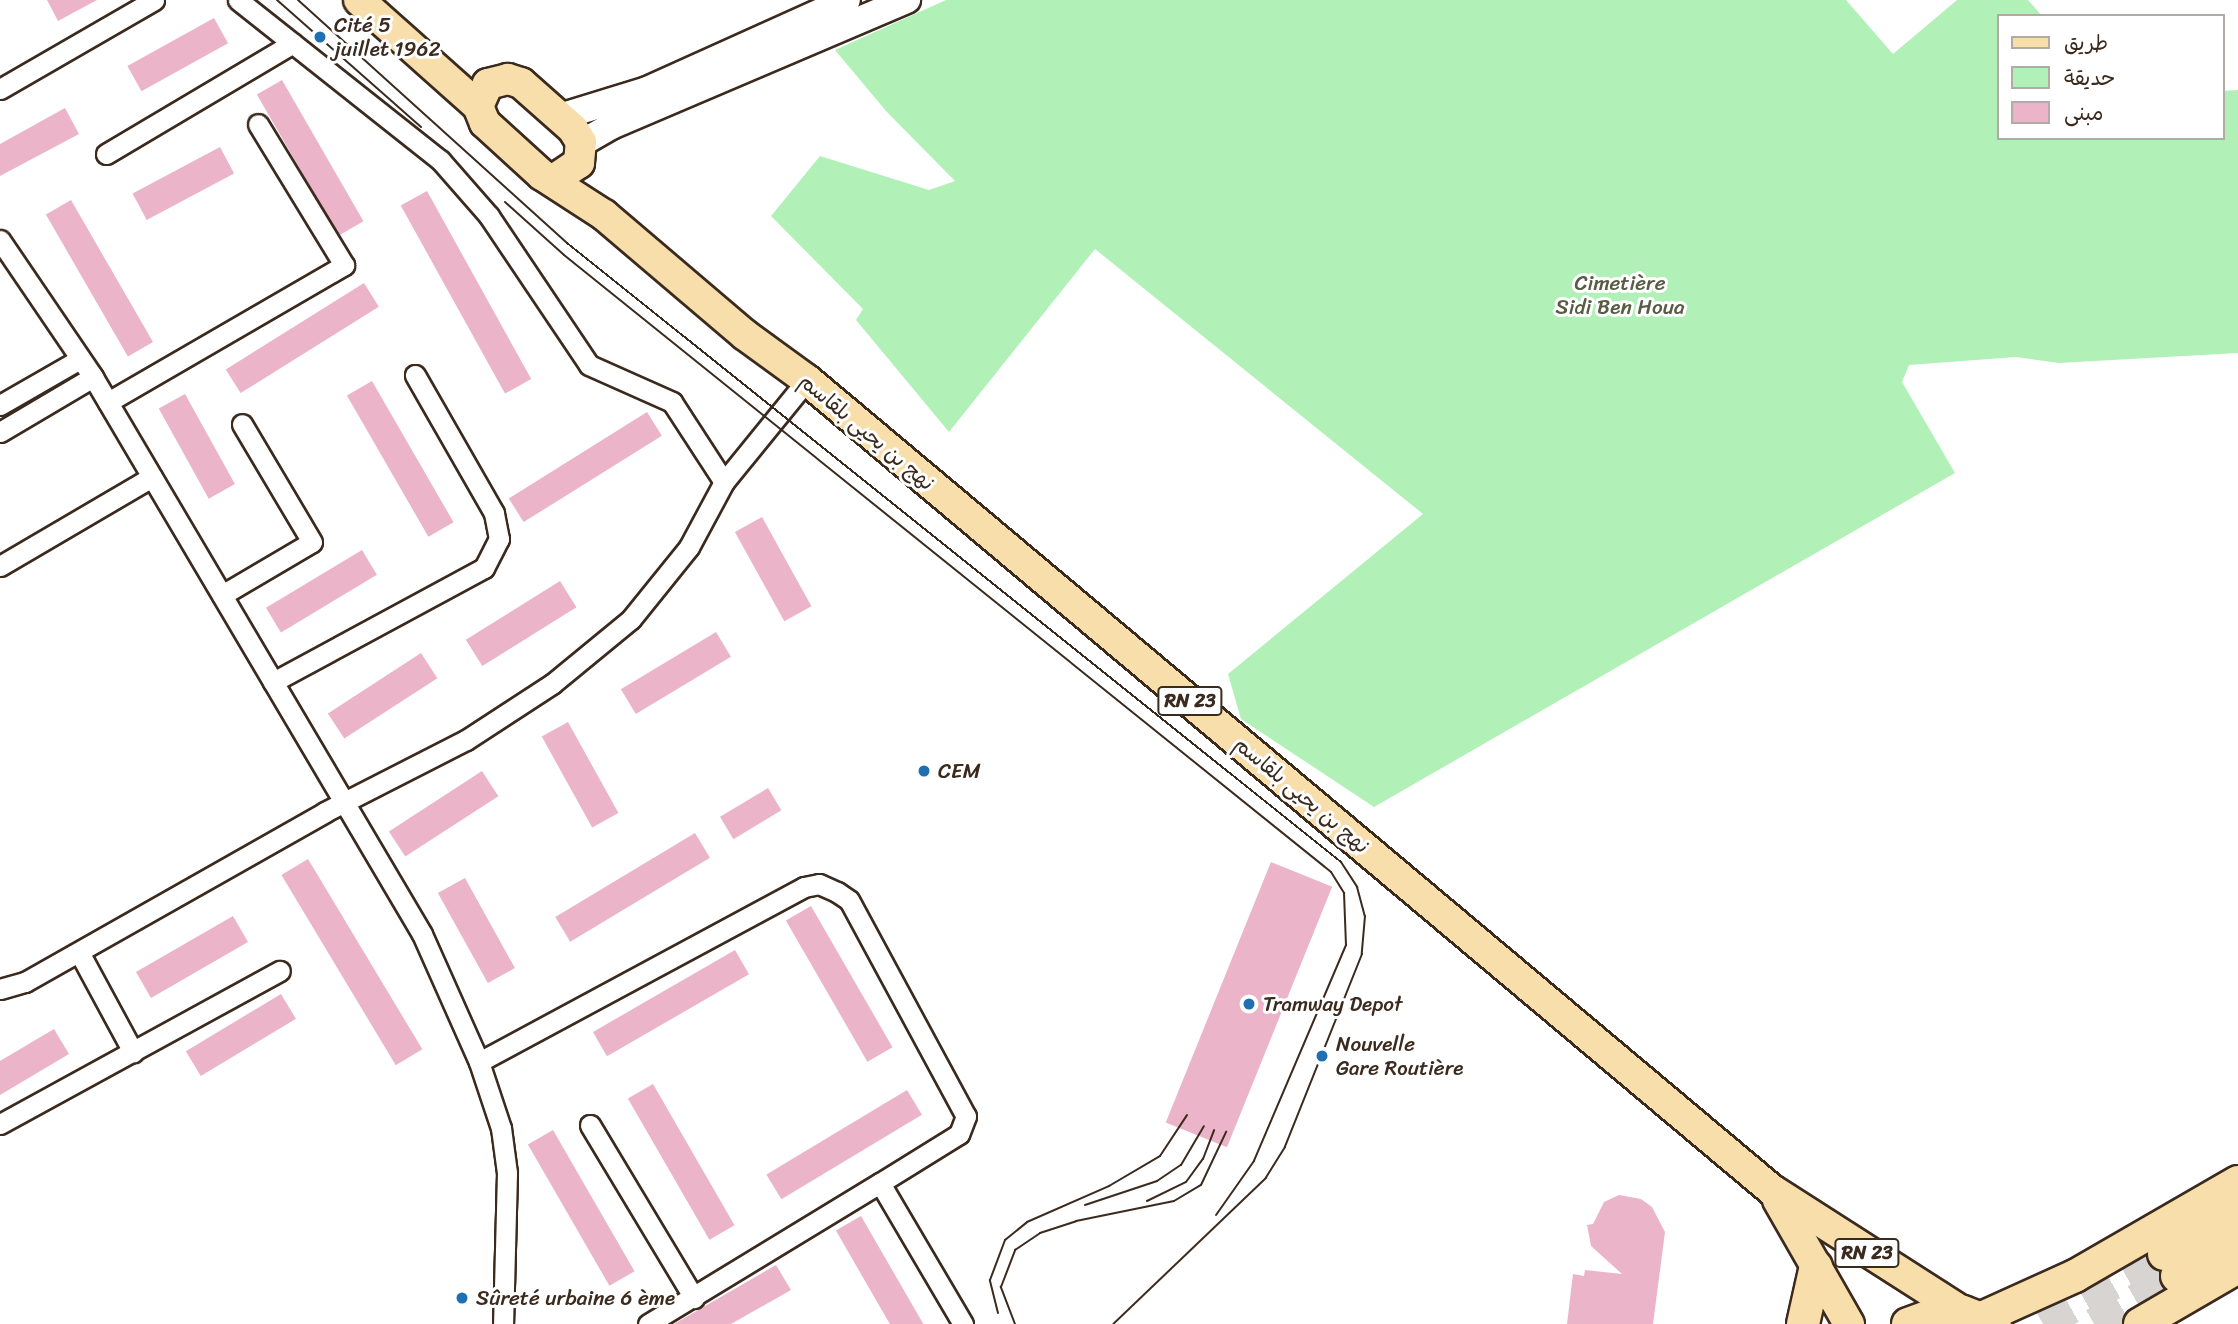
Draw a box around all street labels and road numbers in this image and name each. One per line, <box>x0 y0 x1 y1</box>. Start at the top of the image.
street label: نهج بن يحيى بلقاسم <box>794 368 940 496</box>
road number: RN 23 <box>1157 686 1223 716</box>
street label: نهج بن يحيى بلقاسم <box>1229 731 1375 859</box>
road number: RN 23 <box>1834 1238 1900 1268</box>

